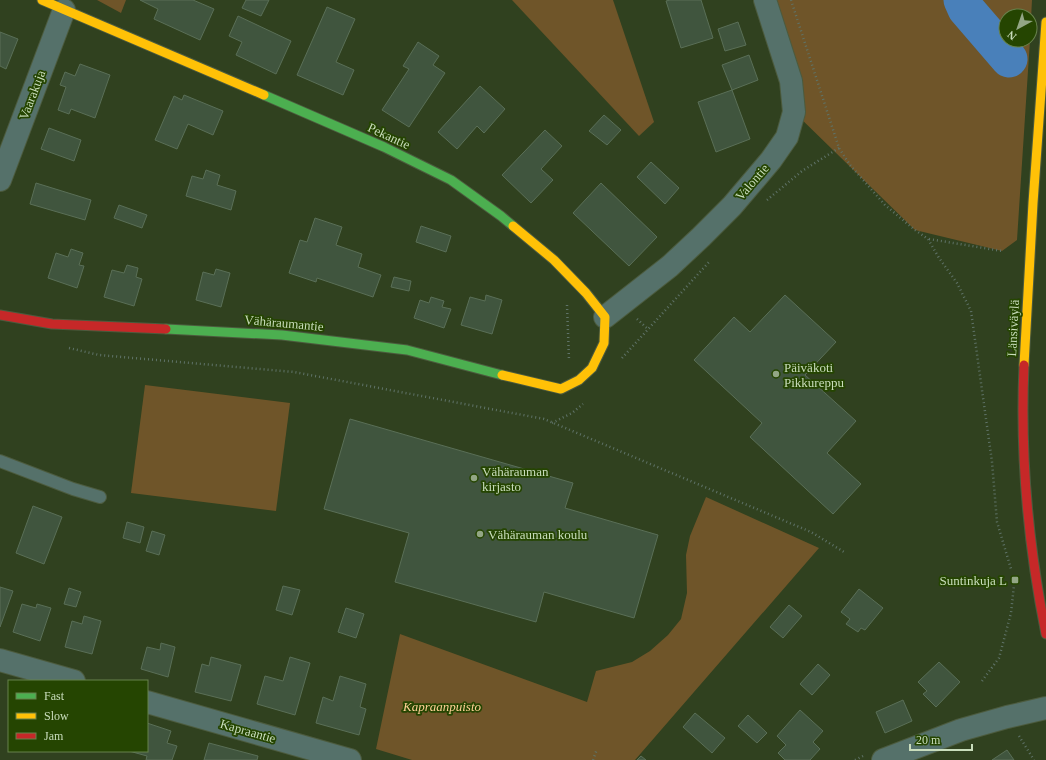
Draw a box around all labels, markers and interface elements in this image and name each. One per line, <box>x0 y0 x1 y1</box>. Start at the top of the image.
north arrow <box>998 8 1038 48</box>
text: N <box>1005 28 1018 43</box>
street label: Vaarakuja <box>16 68 48 122</box>
street label: Pekantie <box>366 120 413 152</box>
street label: Valontie <box>732 161 772 203</box>
street label: Länsiväylä <box>1004 299 1022 357</box>
street label: Vähäraumantie <box>244 312 324 334</box>
place label: Päiväkoti Pikkureppu <box>784 360 844 390</box>
marker: Päiväkoti Pikkureppu <box>771 369 781 379</box>
place label: Vähärauman kirjasto <box>482 464 549 494</box>
marker: Vähärauman kirjasto <box>469 473 479 483</box>
place label: Vähärauman koulu <box>488 527 588 542</box>
marker: Vähärauman koulu <box>475 529 485 539</box>
place label: Suntinkuja L <box>939 573 1007 588</box>
marker: Suntinkuja L <box>1010 575 1020 585</box>
legend <box>8 680 148 752</box>
text: Fast <box>44 689 65 703</box>
park label: Kapraanpuisto <box>402 699 482 714</box>
text: Slow <box>44 709 69 723</box>
street label: Kapraantie <box>219 716 278 746</box>
scale bar <box>910 726 972 752</box>
text: Jam <box>44 729 64 743</box>
text: 20 m <box>916 733 941 747</box>

